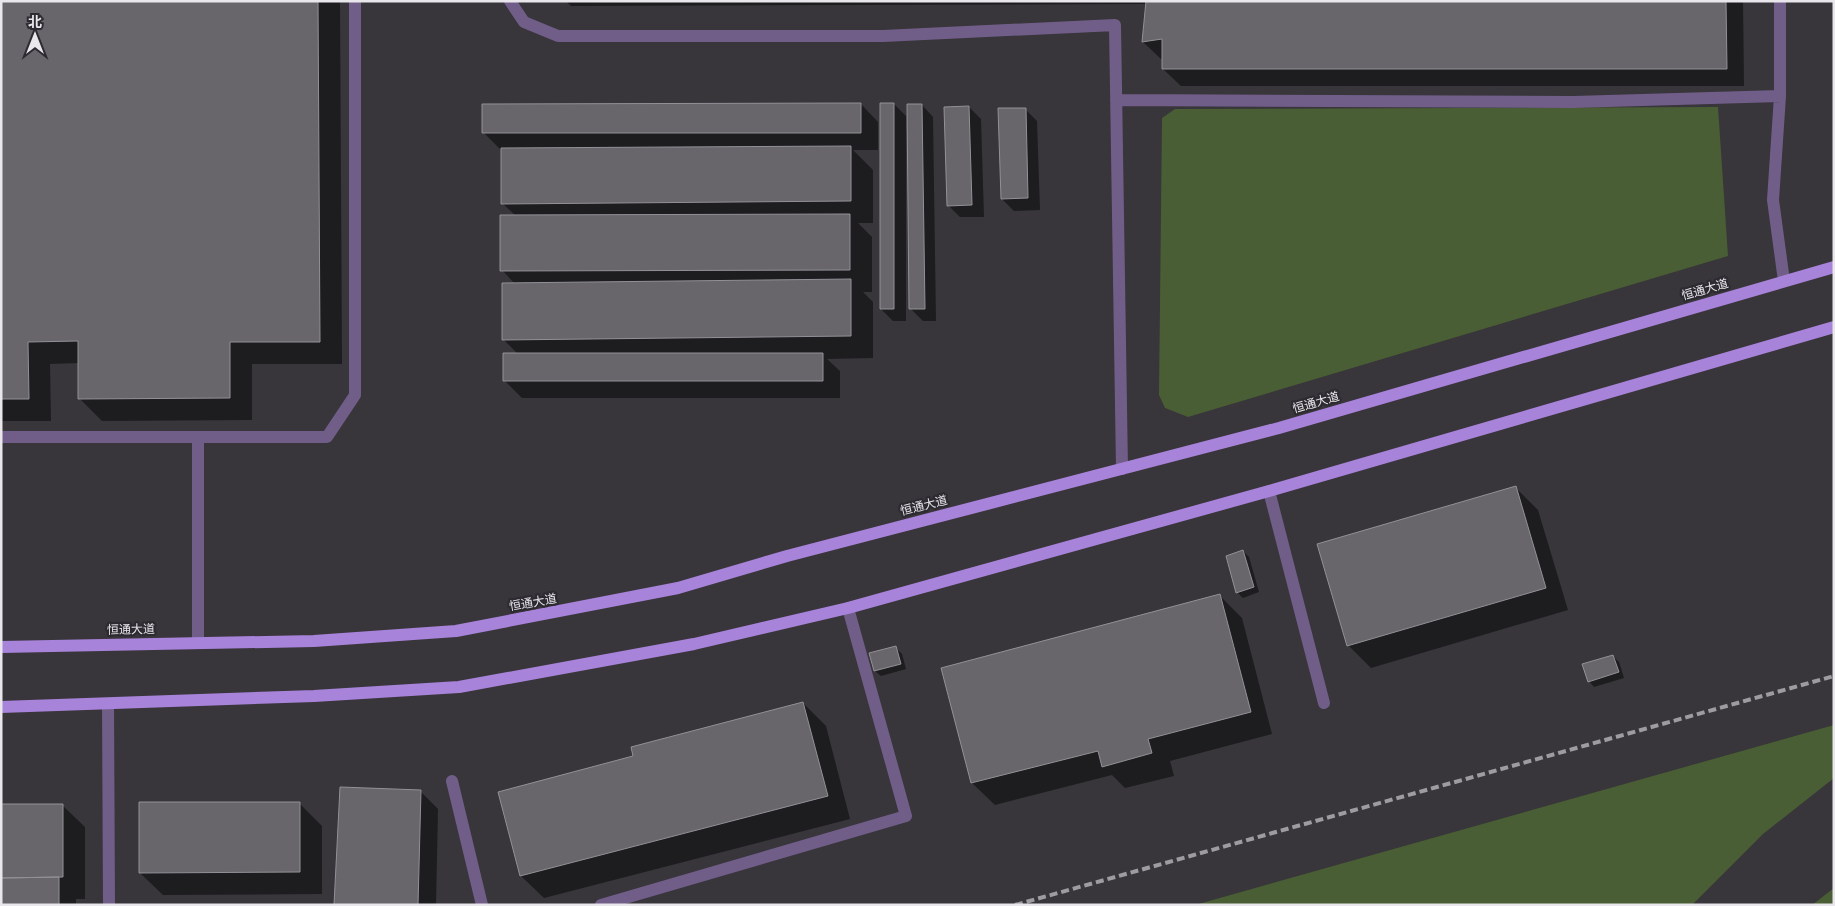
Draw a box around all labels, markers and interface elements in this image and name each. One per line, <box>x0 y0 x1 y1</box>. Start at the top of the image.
north arrow <box>10 10 60 60</box>
text: 北 <box>28 14 42 31</box>
street label: 恒通大道 <box>1680 276 1730 304</box>
street label: 恒通大道 <box>1291 389 1341 417</box>
street label: 恒通大道 <box>899 493 949 519</box>
street label: 恒通大道 <box>508 591 558 615</box>
street label: 恒通大道 <box>107 622 155 638</box>

